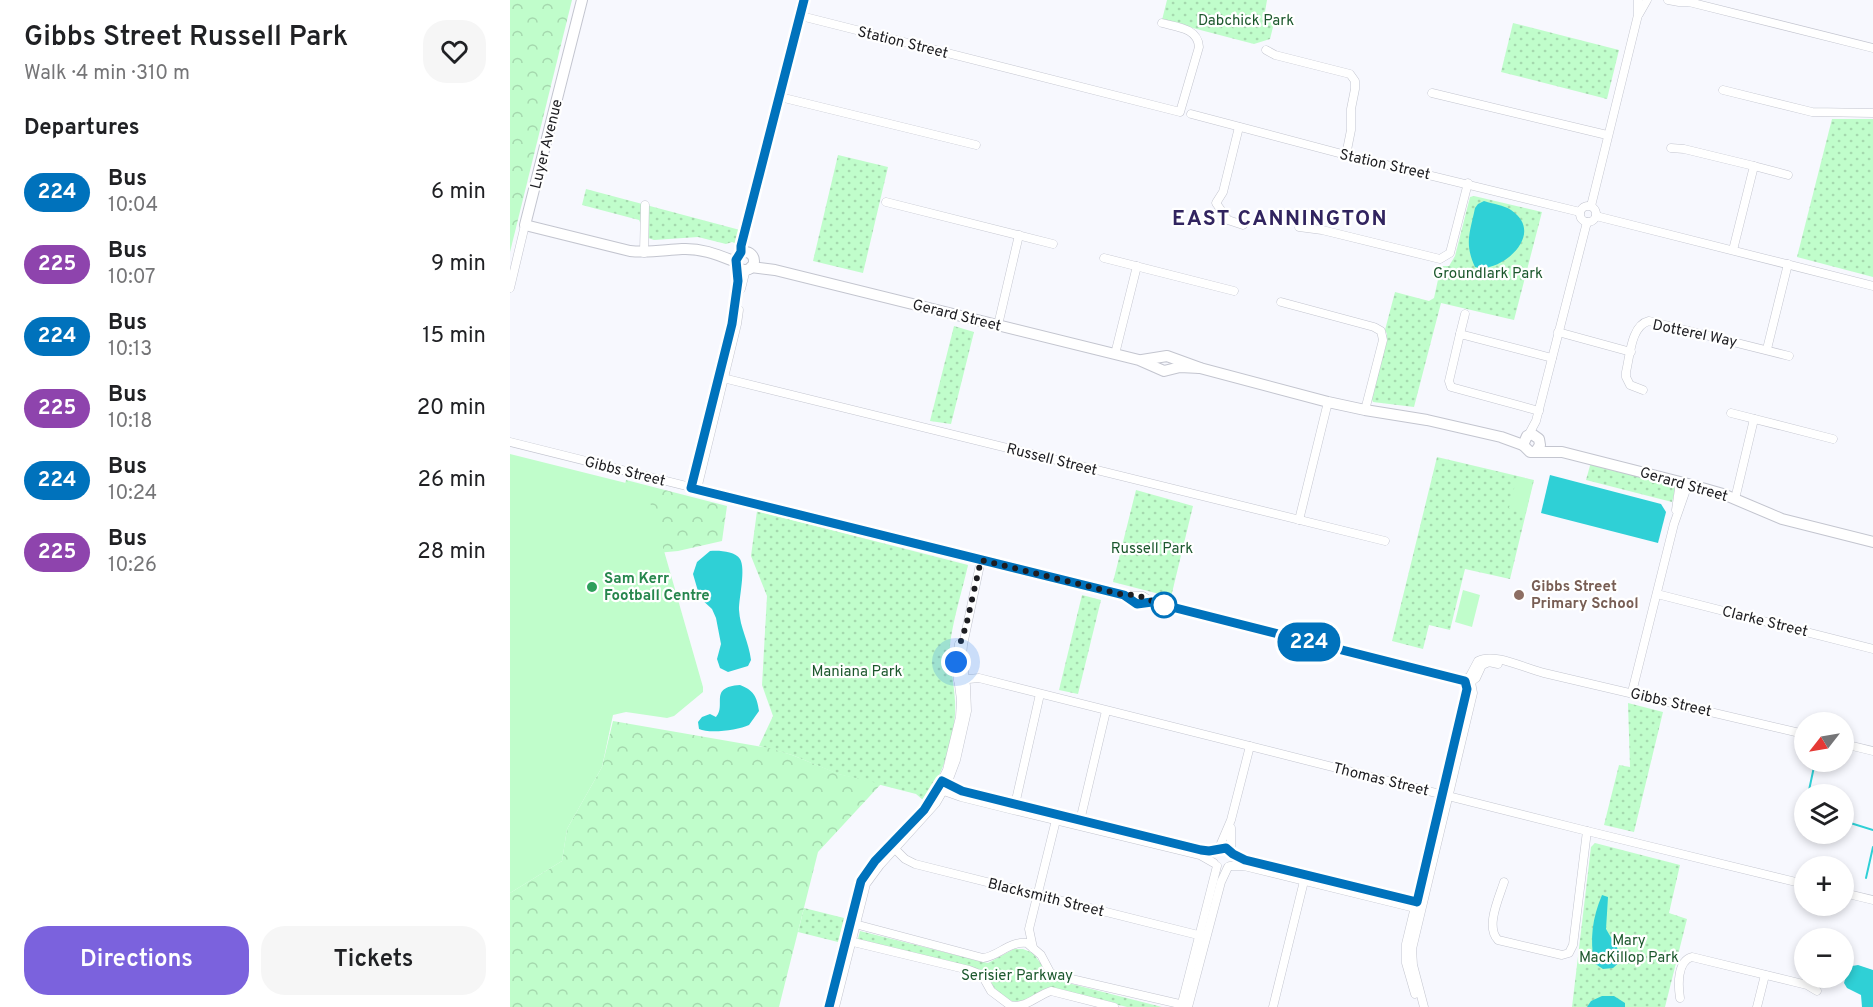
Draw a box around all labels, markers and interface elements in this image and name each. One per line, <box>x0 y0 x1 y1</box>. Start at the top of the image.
park label: Dabchick Park <box>1198 12 1294 31</box>
text: Gibbs Street Russell Park <box>24 20 348 56</box>
button: heart <box>423 20 486 83</box>
street label: Station Street <box>855 23 950 64</box>
text: Walk · 4 min · 310 m <box>24 61 190 87</box>
street label: Luyer Avenue <box>527 97 568 191</box>
text: Departures <box>24 115 140 142</box>
street label: Station Street <box>1337 146 1432 185</box>
text: Bus <box>108 166 147 193</box>
text: 224 <box>37 179 77 206</box>
text: 6 min <box>431 179 486 206</box>
text: 10:04 <box>108 193 158 219</box>
district label: EAST CANNINGTON <box>1172 206 1388 233</box>
text: Bus <box>108 238 147 265</box>
text: 225 <box>38 251 76 278</box>
text: 9 min <box>431 251 486 278</box>
text: 10:07 <box>108 265 155 291</box>
park label: Groundlark Park <box>1433 265 1543 284</box>
street label: Gerard Street <box>910 296 1003 337</box>
text: Bus <box>108 310 147 337</box>
street label: Dotterel Way <box>1651 316 1739 353</box>
text: 224 <box>37 323 77 350</box>
text: 15 min <box>422 323 486 350</box>
text: 10:13 <box>108 337 152 363</box>
text: Bus <box>108 382 147 409</box>
text: 225 <box>38 395 76 422</box>
text: 20 min <box>417 395 486 422</box>
text: 10:18 <box>108 409 152 435</box>
street label: Russell Street <box>1004 440 1099 481</box>
street label: Gibbs Street <box>582 453 667 492</box>
text: Bus <box>108 454 147 481</box>
street label: Gerard Street <box>1637 464 1730 507</box>
text: 224 <box>37 467 77 494</box>
text: 26 min <box>418 467 486 494</box>
text: 10:24 <box>108 481 157 507</box>
text: Bus <box>108 526 147 553</box>
text: 225 <box>38 539 76 566</box>
text: 28 min <box>417 539 486 566</box>
park label: Russell Park <box>1111 540 1193 559</box>
text: 10:26 <box>108 553 157 579</box>
place label: Sam Kerr Football Centre <box>604 570 710 606</box>
place label: Gibbs Street Primary School <box>1531 578 1639 614</box>
marker: Sam Kerr Football Centre <box>585 580 599 594</box>
marker: Gibbs Street Primary School <box>1512 588 1526 602</box>
unlabelled marker <box>1151 592 1177 618</box>
street label: Clarke Street <box>1720 603 1810 642</box>
line badge: 224 <box>1274 622 1344 662</box>
text: 224 <box>1289 629 1329 656</box>
your location <box>941 647 971 677</box>
park label: Maniana Park <box>812 663 902 682</box>
street label: Gibbs Street <box>1628 685 1713 722</box>
north arrow <box>1794 712 1854 772</box>
map controls <box>1794 712 1854 988</box>
street label: Thomas Street <box>1331 759 1431 802</box>
button: layers <box>1794 784 1854 844</box>
button: + <box>1794 856 1854 916</box>
street label: Blacksmith Street <box>985 875 1106 922</box>
button: Directions <box>24 926 249 995</box>
button: Tickets <box>261 926 486 995</box>
button: − <box>1794 928 1854 988</box>
park label: Mary MacKillop Park <box>1579 932 1679 968</box>
park label: Serisier Parkway <box>961 967 1073 986</box>

